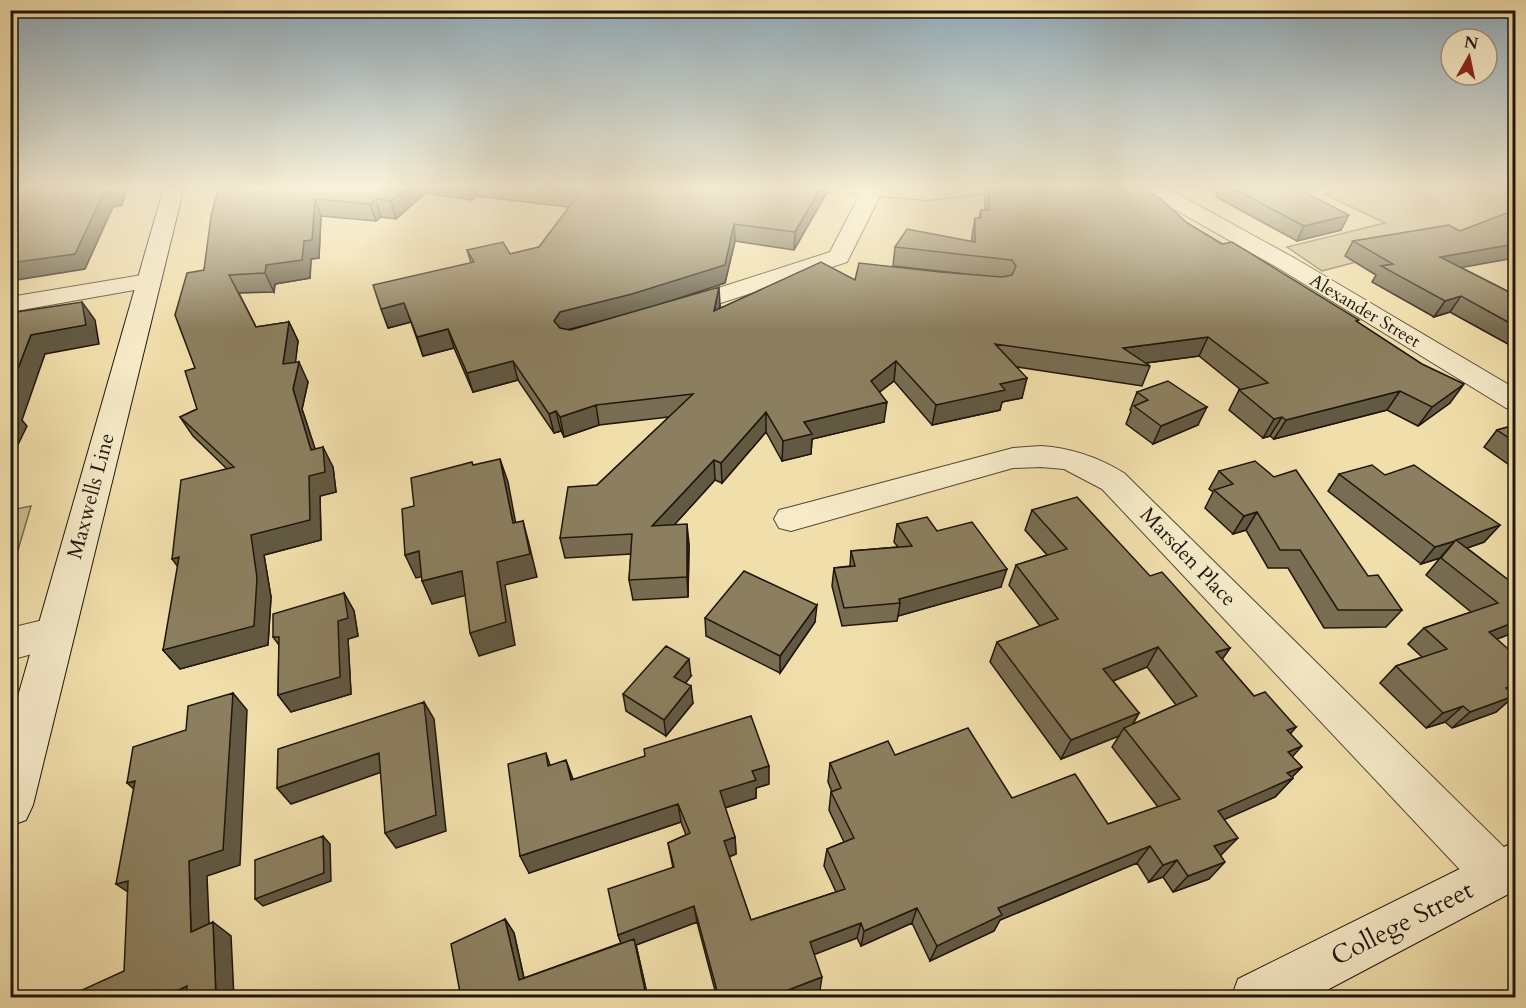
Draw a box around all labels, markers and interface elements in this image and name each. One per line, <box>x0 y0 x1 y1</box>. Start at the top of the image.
north arrow <box>1439 27 1499 87</box>
text: N <box>1463 31 1480 55</box>
street label: Alexander Street <box>1305 268 1425 354</box>
street label: Maxwells Line <box>60 430 122 562</box>
street label: Marsden Place <box>1133 501 1243 613</box>
street label: College Street <box>1325 872 1479 974</box>

